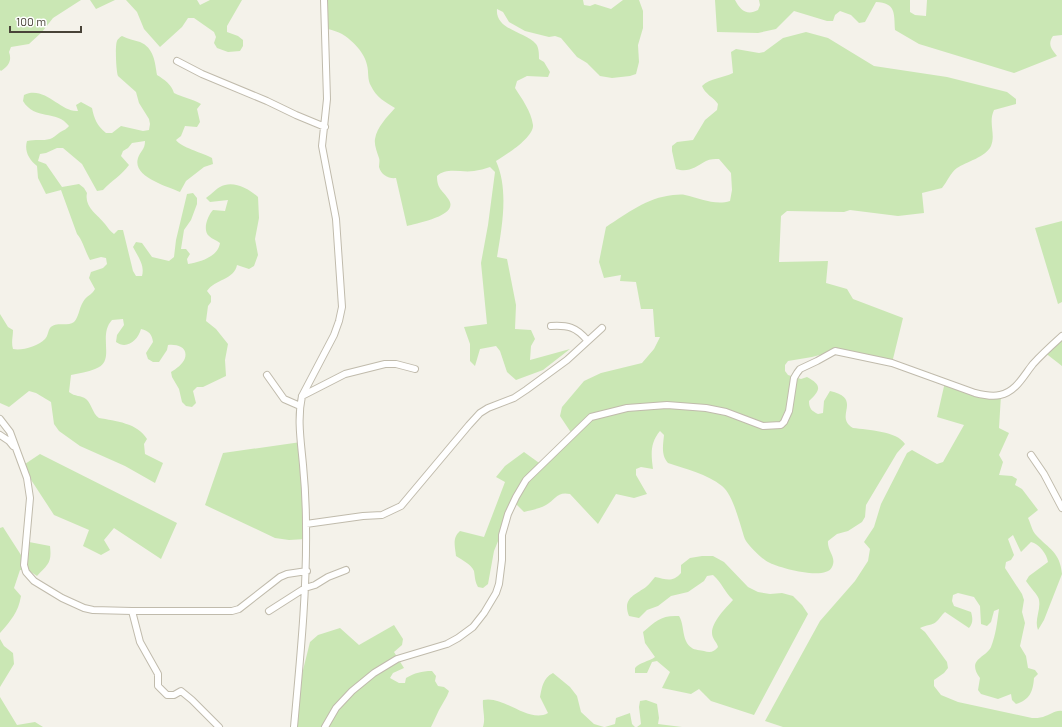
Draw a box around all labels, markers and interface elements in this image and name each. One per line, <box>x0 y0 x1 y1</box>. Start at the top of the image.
scale bar <box>10 8 81 34</box>
text: 100 m <box>16 14 46 28</box>

